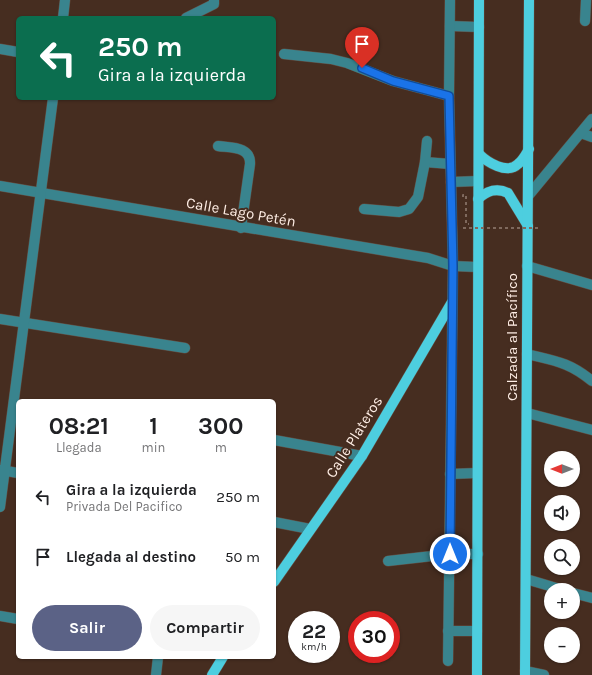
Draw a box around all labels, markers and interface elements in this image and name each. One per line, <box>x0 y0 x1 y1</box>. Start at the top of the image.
pin <box>345 27 379 68</box>
text: 250 m <box>98 30 183 63</box>
icon: left <box>32 32 84 84</box>
icon: arrive <box>351 33 373 55</box>
text: Gira a la izquierda <box>98 64 246 86</box>
street label: Calle Lago Petén <box>185 193 297 231</box>
street label: Calzada al Pacífico <box>503 273 521 401</box>
street label: Calle Plateros <box>322 393 386 481</box>
text: 08:21 <box>49 412 109 440</box>
text: 1 <box>149 412 158 440</box>
text: 300 <box>198 412 243 440</box>
text: Llegada <box>56 440 102 455</box>
text: min <box>142 440 165 455</box>
text: m <box>215 440 227 455</box>
north arrow <box>544 451 580 487</box>
map controls <box>544 451 580 663</box>
text: Gira a la izquierda <box>66 481 197 499</box>
icon: left <box>32 486 54 508</box>
text: 250 m <box>216 488 260 506</box>
button: sound <box>544 495 580 531</box>
text: Privada Del Pacifico <box>66 499 182 514</box>
position arrow <box>429 533 471 575</box>
button: search <box>544 539 580 575</box>
icon: arrive <box>32 546 54 568</box>
text: Llegada al destino <box>66 548 196 566</box>
text: 50 m <box>225 548 260 566</box>
button: + <box>544 583 580 619</box>
button: Salir <box>32 605 142 651</box>
button: Compartir <box>150 605 260 651</box>
speed limit sign: 30 <box>348 611 400 663</box>
text: 22 <box>302 620 326 643</box>
button: − <box>544 627 580 663</box>
text: km/h <box>301 641 327 653</box>

